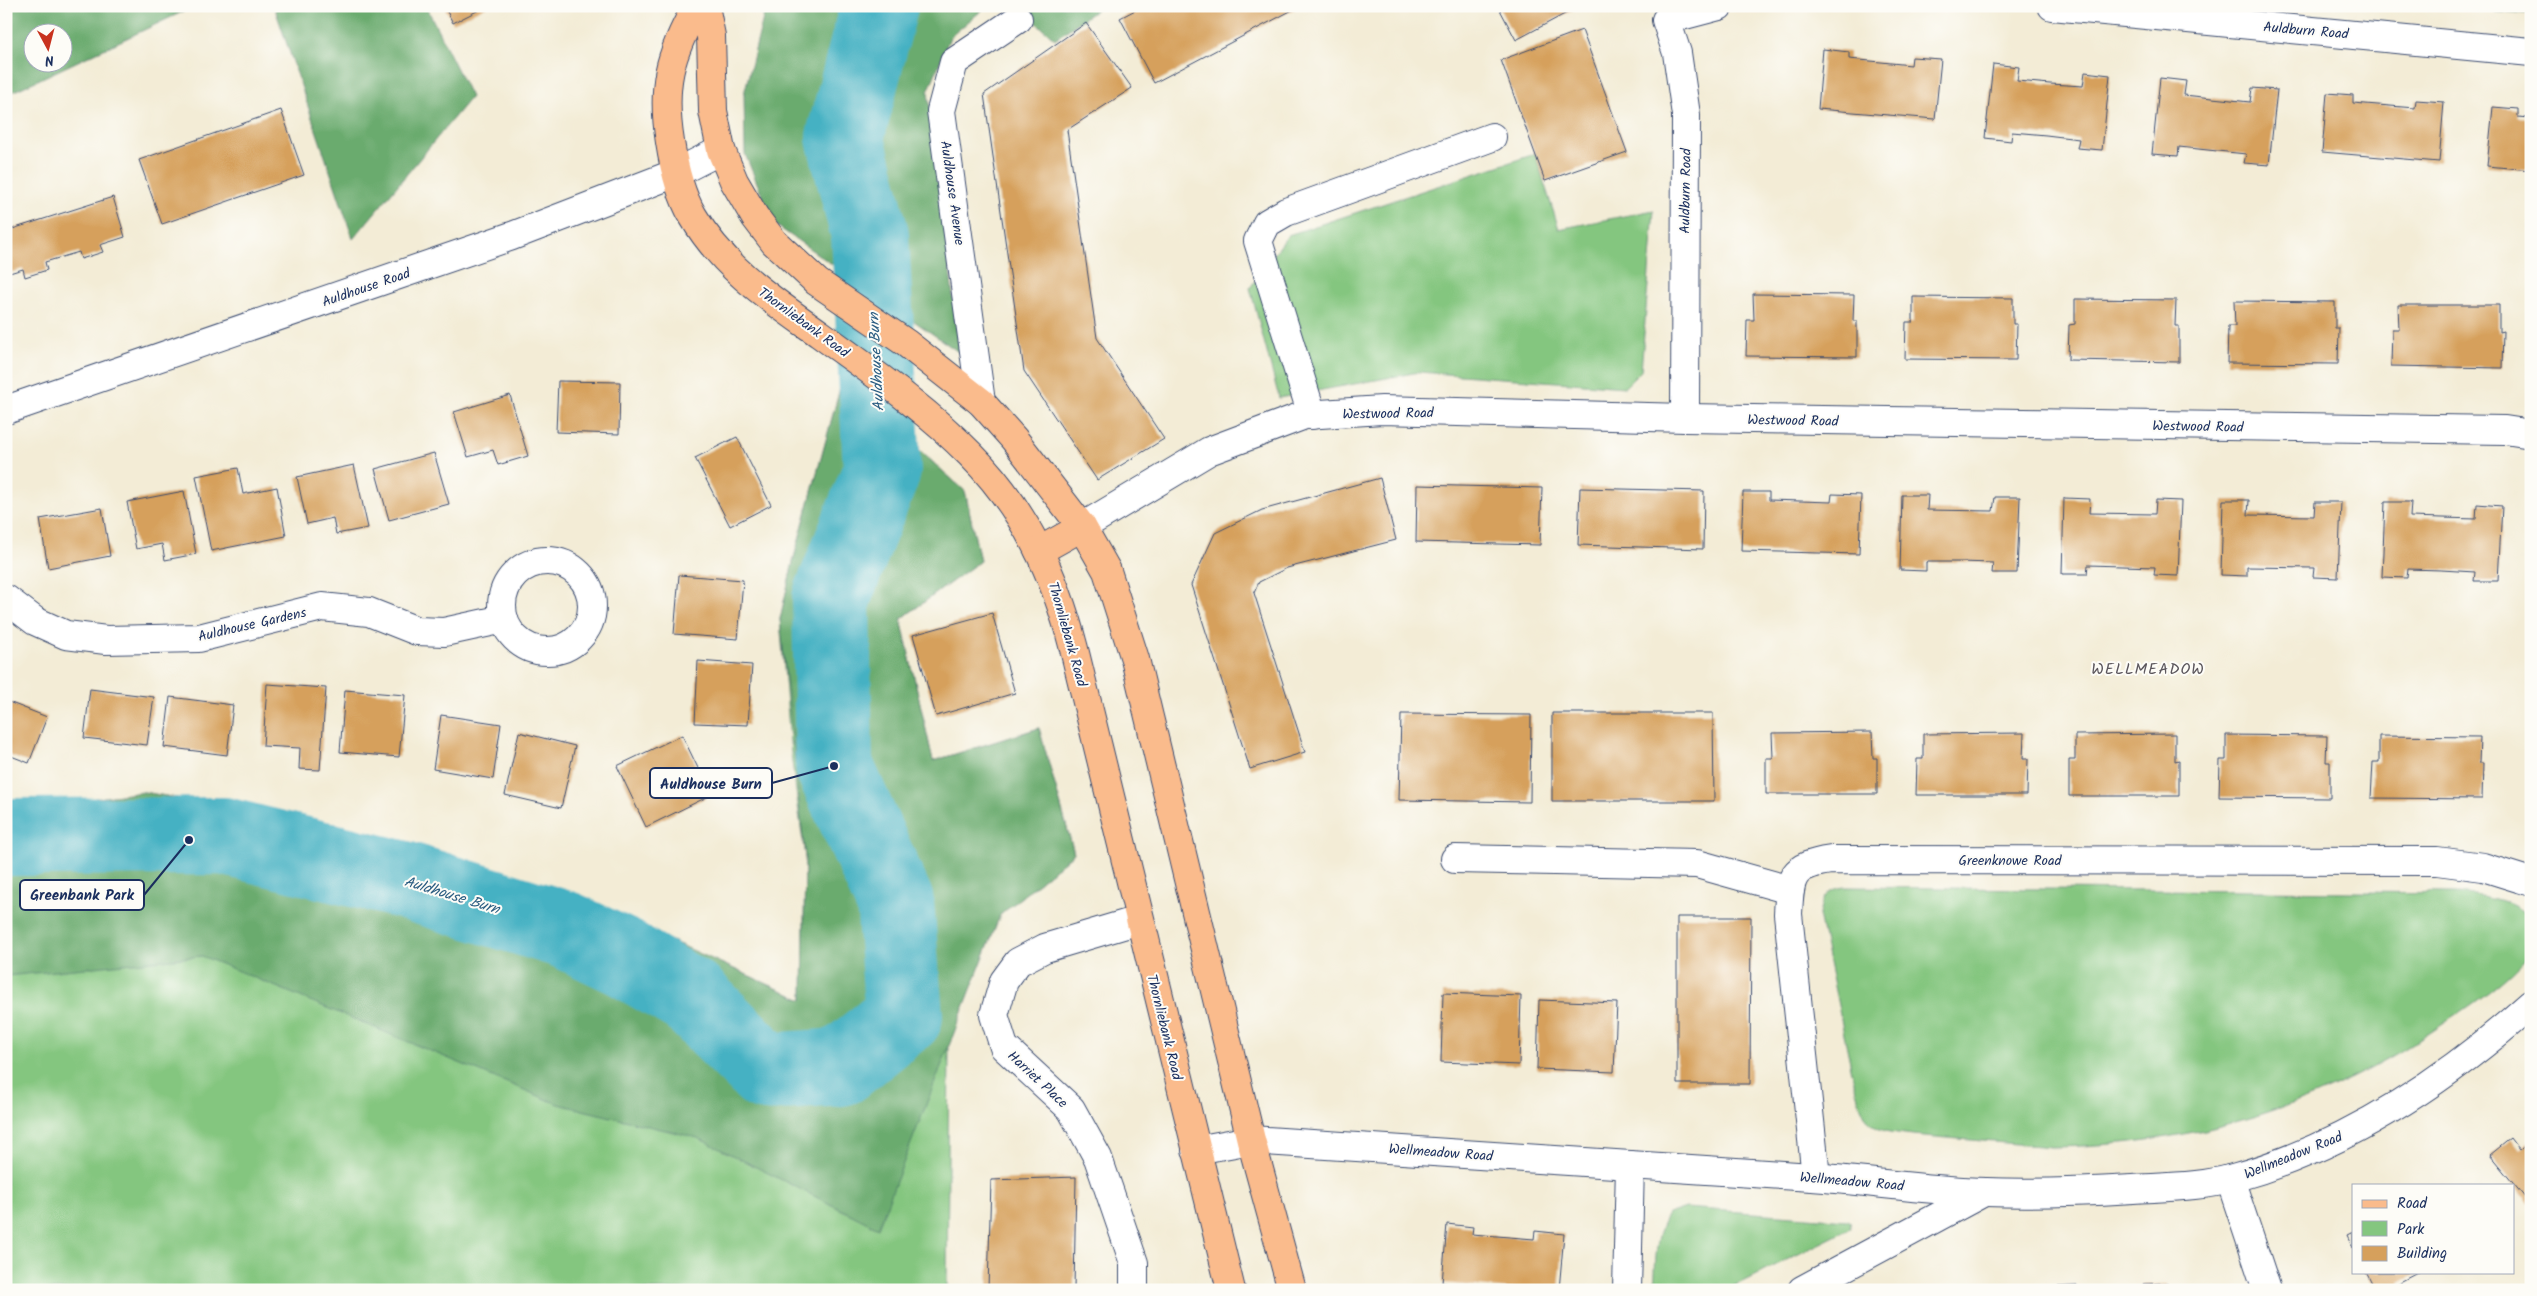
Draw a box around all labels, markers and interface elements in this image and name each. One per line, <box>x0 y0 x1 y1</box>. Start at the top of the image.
street label: Auldburn Road <box>2262 16 2350 46</box>
north arrow <box>22 22 72 72</box>
text: N <box>44 48 55 71</box>
street label: Auldhouse Avenue <box>934 139 970 248</box>
street label: Auldburn Road <box>1674 147 1698 234</box>
street label: Auldhouse Road <box>319 262 414 313</box>
street label: Thornliebank Road <box>753 282 854 364</box>
water label: Auldhouse Burn <box>862 311 892 412</box>
street label: Westwood Road <box>1342 402 1435 426</box>
street label: Westwood Road <box>1747 409 1840 433</box>
street label: Westwood Road <box>2152 415 2245 439</box>
street label: Thornliebank Road <box>1042 579 1093 690</box>
street label: Auldhouse Gardens <box>196 602 309 648</box>
district label: WELLMEADOW <box>2091 657 2205 682</box>
callout: Auldhouse Burn <box>650 768 772 798</box>
text: Auldhouse Burn <box>660 773 762 797</box>
street label: Greenknowe Road <box>1958 850 2063 872</box>
water label: Auldhouse Burn <box>401 870 503 922</box>
callout: Greenbank Park <box>20 880 144 910</box>
text: Greenbank Park <box>30 884 134 908</box>
street label: Thornliebank Road <box>1140 972 1188 1083</box>
street label: Harriet Place <box>1002 1046 1073 1114</box>
street label: Wellmeadow Road <box>2241 1126 2347 1186</box>
street label: Wellmeadow Road <box>1388 1138 1495 1168</box>
street label: Wellmeadow Road <box>1799 1166 1906 1198</box>
legend <box>2352 1184 2514 1274</box>
text: Road <box>2397 1192 2428 1216</box>
text: Park <box>2397 1218 2425 1242</box>
text: Building <box>2397 1242 2447 1266</box>

